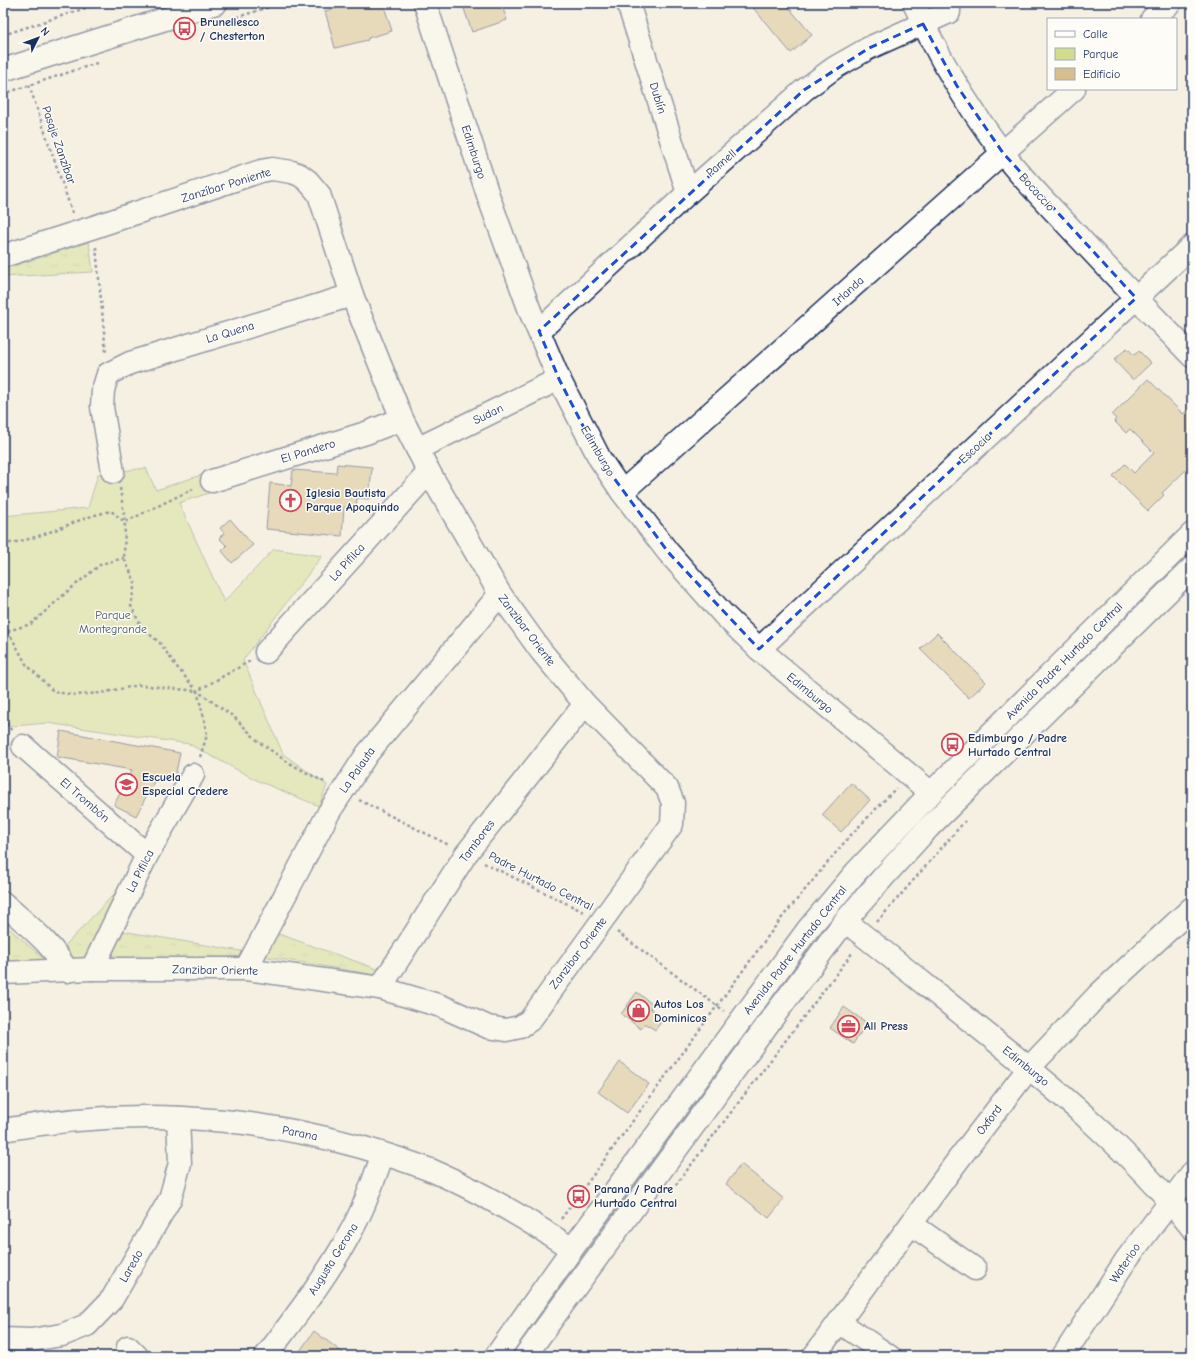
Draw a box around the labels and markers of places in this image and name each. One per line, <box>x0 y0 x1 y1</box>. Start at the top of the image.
place label: Brunellesco / Chesterton <box>200 15 265 43</box>
bus stop icon: Brunellesco / Chesterton <box>171 16 197 42</box>
place label: Iglesia Bautista Parque Apoquindo <box>306 486 399 514</box>
church icon: Iglesia Bautista Parque Apoquindo <box>277 487 303 513</box>
place label: Edimburgo / Padre Hurtado Central <box>968 731 1067 759</box>
bus stop icon: Edimburgo / Padre Hurtado Central <box>940 732 966 758</box>
place label: Escuela Especial Credere <box>142 770 228 798</box>
school or university icon: Escuela Especial Credere <box>113 771 139 797</box>
place label: Autos Los Dominicos <box>654 997 707 1025</box>
shop icon: Autos Los Dominicos <box>625 998 651 1024</box>
office icon: All Press <box>836 1013 862 1039</box>
place label: All Press <box>864 1019 908 1033</box>
place label: Parana / Padre Hurtado Central <box>594 1182 677 1210</box>
bus stop icon: Parana / Padre Hurtado Central <box>565 1183 591 1209</box>

